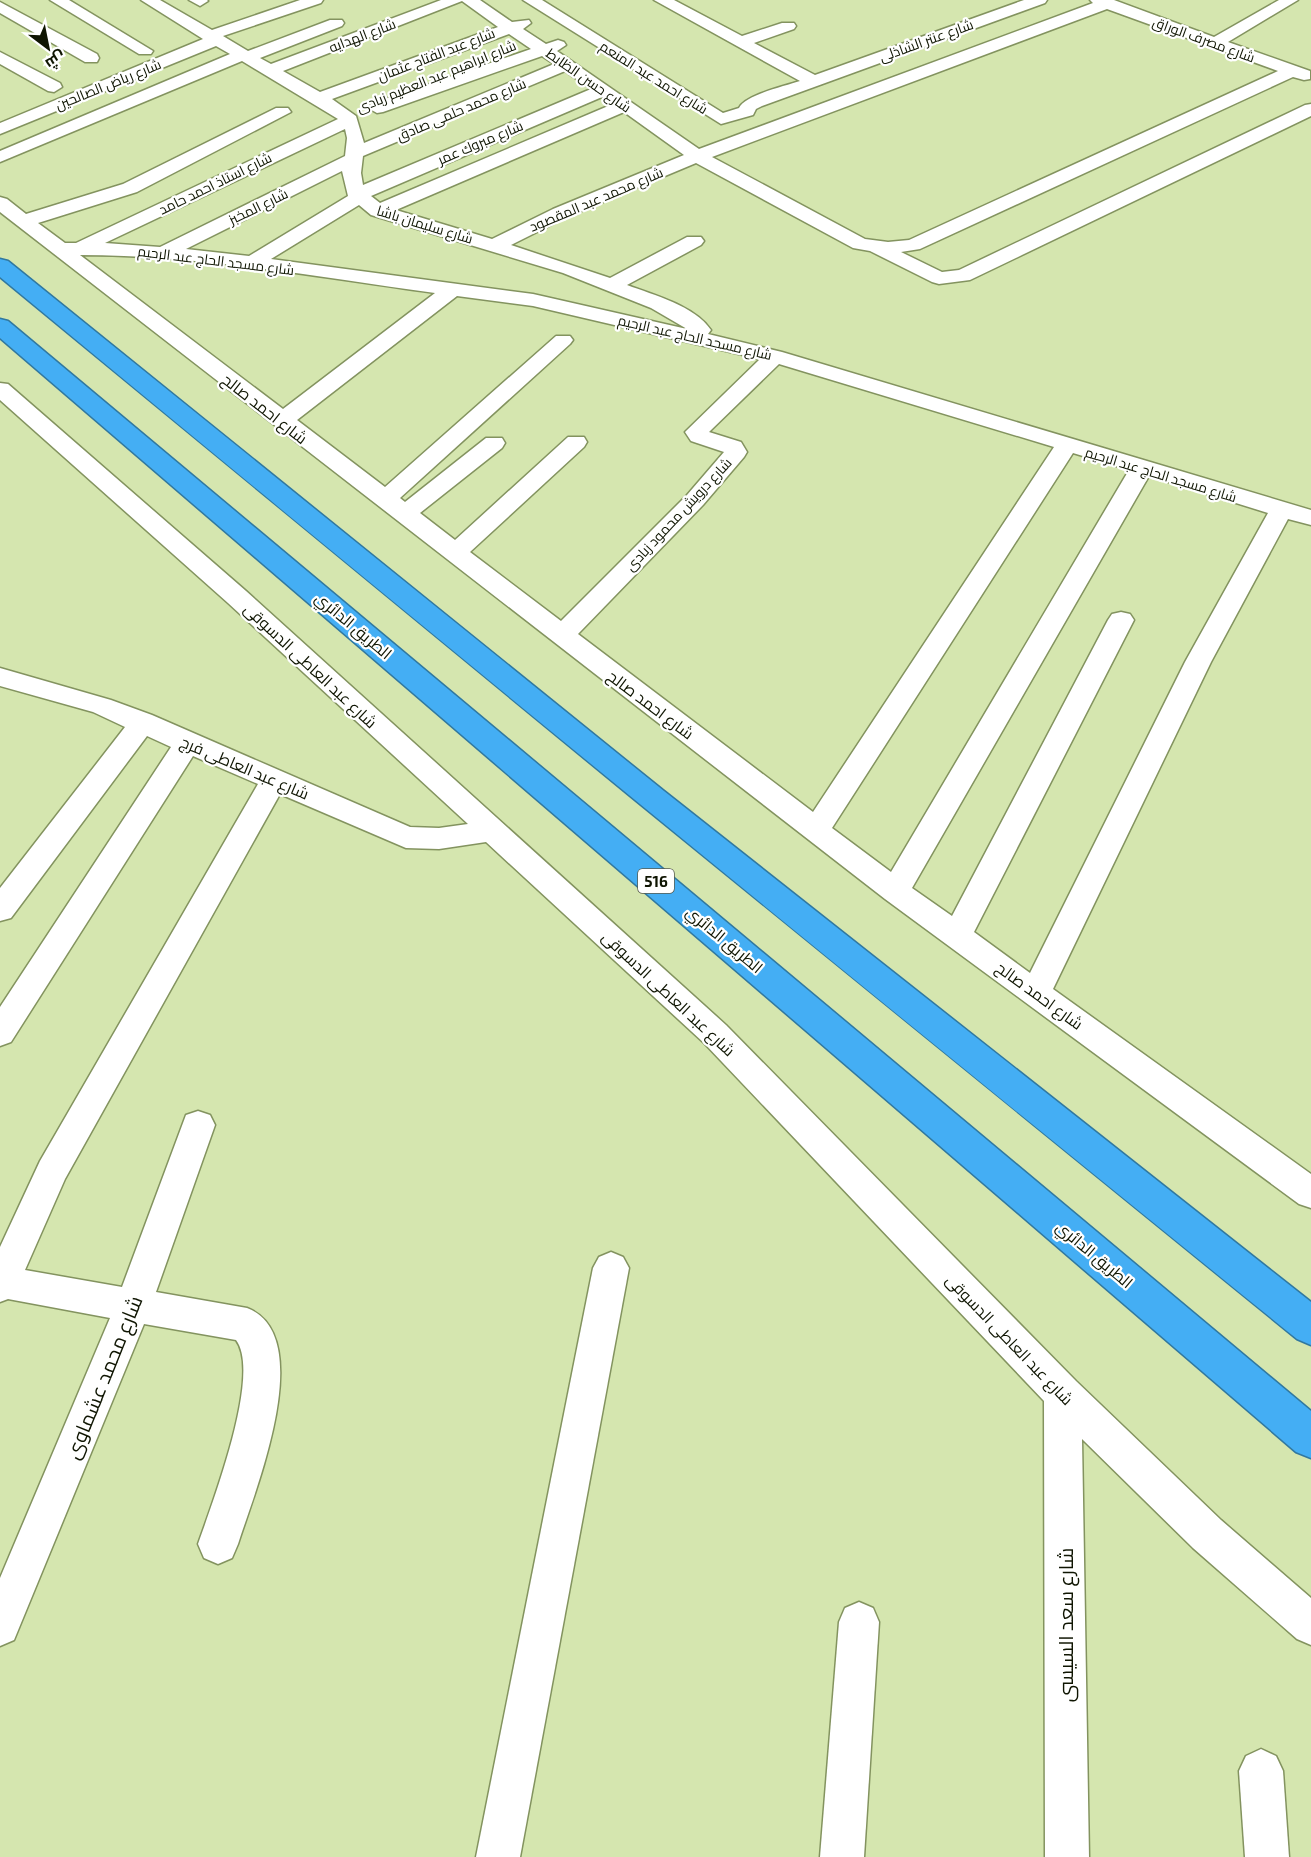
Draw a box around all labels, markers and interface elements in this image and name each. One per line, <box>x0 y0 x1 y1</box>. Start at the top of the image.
street label: شارع مصرف الوراق <box>1150 13 1258 66</box>
street label: شارع الهدايه <box>326 14 398 56</box>
street label: شارع عنتر الشاذلى <box>877 15 976 66</box>
north arrow <box>18 18 78 78</box>
street label: شارع عبد الفتاح عثمان <box>375 24 498 85</box>
street label: شارع ابراهيم عبد العظيم زبادى <box>354 36 519 118</box>
street label: شارع احمد عبد المنعم <box>596 37 711 119</box>
street label: شارع حسن الظابط <box>543 44 635 116</box>
street label: شارع رياض الصالحين <box>53 55 163 113</box>
street label: شارع محمد حلمى صادق <box>394 74 529 145</box>
street label: شارع مبروك عمر <box>434 116 526 169</box>
street label: شارع استاذ احمد حامد <box>156 148 275 219</box>
street label: شارع محمد عبد المقصود <box>527 163 666 236</box>
street label: شارع المخبز <box>225 184 291 229</box>
street label: شارع سليمان باشا <box>374 201 475 248</box>
street label: شارع مسجد الحاج عبد الرحيم <box>136 242 295 280</box>
street label: شارع مسجد الحاج عبد الرحيم <box>616 311 774 365</box>
street label: شارع احمد صالح <box>217 369 311 450</box>
street label: شارع مسجد الحاج عبد الرحيم <box>1083 443 1239 507</box>
street label: شارع درويش محمود زبادى <box>621 454 736 575</box>
street label: الطريق الدائري <box>309 588 396 666</box>
street label: شارع عبد العاطى الدسوقى <box>239 599 381 734</box>
street label: شارع احمد صالح <box>602 665 698 745</box>
street label: شارع عبد العاطى فرج <box>177 731 312 805</box>
road number: 516 <box>638 869 674 893</box>
street label: الطريق الدائري <box>680 902 767 980</box>
street label: شارع عبد العاطى الدسوقى <box>597 927 739 1062</box>
street label: شارع احمد صالح <box>991 957 1087 1035</box>
street label: الطريق الدائري <box>1050 1217 1137 1295</box>
street label: شارع عبد العاطى الدسوقى <box>940 1270 1077 1410</box>
street label: شارع محمد عشماوى <box>59 1292 150 1463</box>
street label: شارع سعد السيسى <box>1053 1548 1080 1702</box>

